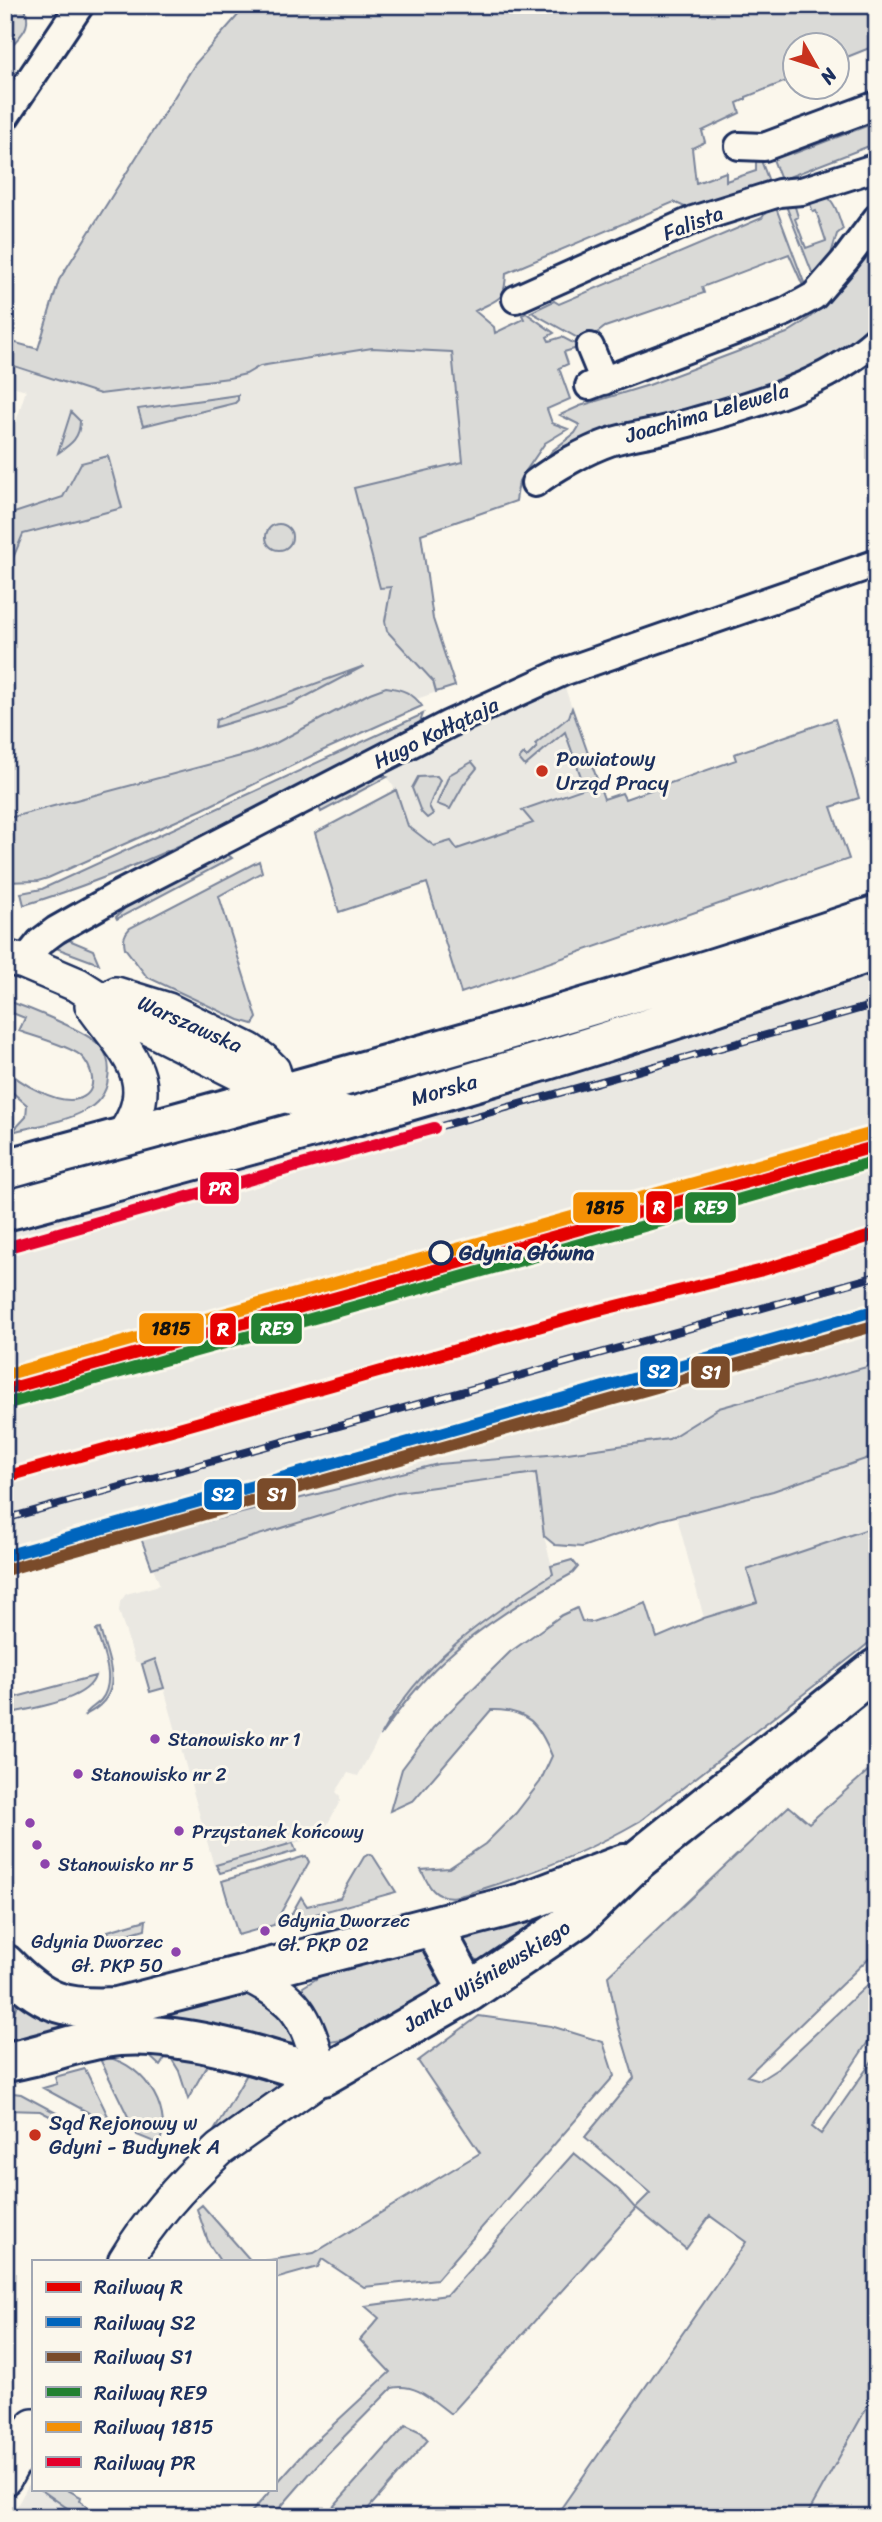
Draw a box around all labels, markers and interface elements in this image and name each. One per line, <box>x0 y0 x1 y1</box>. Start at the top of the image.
north arrow <box>780 32 850 102</box>
text: N <box>811 60 846 93</box>
street label: Falista <box>657 194 729 252</box>
street label: Joachima Lelewela <box>620 371 794 455</box>
street label: Hugo Kołłątaja <box>366 686 506 780</box>
place label: Powiatowy Urząd Pracy <box>556 740 669 802</box>
marker: Powiatowy Urząd Pracy <box>534 763 550 779</box>
street label: Warszawska <box>131 984 249 1064</box>
street label: Morska <box>406 1062 482 1118</box>
line badge: PR <box>199 1171 240 1205</box>
text: PR <box>208 1172 232 1205</box>
line badge: R <box>645 1190 673 1224</box>
line badge: 1815 <box>572 1191 639 1224</box>
text: 1815 <box>585 1191 625 1224</box>
text: R <box>652 1191 665 1224</box>
line badge: RE9 <box>684 1191 737 1224</box>
text: RE9 <box>693 1191 728 1224</box>
place label: Gdynia Główna <box>458 1234 595 1272</box>
marker: Gdynia Główna <box>429 1241 453 1265</box>
line badge: 1815 <box>138 1312 205 1345</box>
text: 1815 <box>151 1312 191 1345</box>
line badge: R <box>209 1312 237 1346</box>
line badge: RE9 <box>250 1312 303 1345</box>
text: RE9 <box>259 1312 294 1345</box>
text: R <box>216 1313 229 1346</box>
line badge: S2 <box>639 1355 679 1388</box>
text: S2 <box>647 1355 670 1388</box>
line badge: S1 <box>690 1355 731 1389</box>
text: S1 <box>700 1356 721 1389</box>
line badge: S1 <box>256 1477 297 1511</box>
line badge: S2 <box>203 1478 243 1511</box>
text: S2 <box>211 1478 234 1511</box>
text: S1 <box>266 1478 287 1511</box>
place label: Stanowisko nr 1 <box>168 1723 301 1756</box>
marker: Stanowisko nr 1 <box>148 1732 162 1746</box>
place label: Stanowisko nr 2 <box>91 1758 227 1791</box>
marker: Stanowisko nr 2 <box>71 1767 85 1781</box>
place label: Przystanek końcowy <box>192 1815 364 1848</box>
unlabelled marker <box>23 1816 37 1830</box>
marker: Przystanek końcowy <box>172 1824 186 1838</box>
unlabelled marker <box>30 1838 44 1852</box>
place label: Stanowisko nr 5 <box>58 1848 195 1881</box>
marker: Stanowisko nr 5 <box>38 1857 52 1871</box>
place label: Gdynia Dworzec Gł. PKP 02 <box>278 1904 410 1961</box>
street label: Janka Wiśniewskiego <box>395 1909 579 2044</box>
marker: Gdynia Dworzec Gł. PKP 02 <box>258 1924 272 1938</box>
place label: Gdynia Dworzec Gł. PKP 50 <box>31 1925 164 1982</box>
marker: Gdynia Dworzec Gł. PKP 50 <box>169 1945 183 1959</box>
place label: Sąd Rejonowy w Gdyni - Budynek A <box>49 2104 220 2166</box>
marker: Sąd Rejonowy w Gdyni - Budynek A <box>27 2127 43 2143</box>
legend <box>32 2260 276 2490</box>
text: Railway R <box>94 2268 183 2306</box>
text: Railway S2 <box>94 2304 196 2342</box>
text: Railway S1 <box>94 2338 193 2376</box>
text: Railway RE9 <box>94 2374 208 2412</box>
text: Railway 1815 <box>94 2408 214 2446</box>
text: Railway PR <box>94 2444 196 2482</box>

